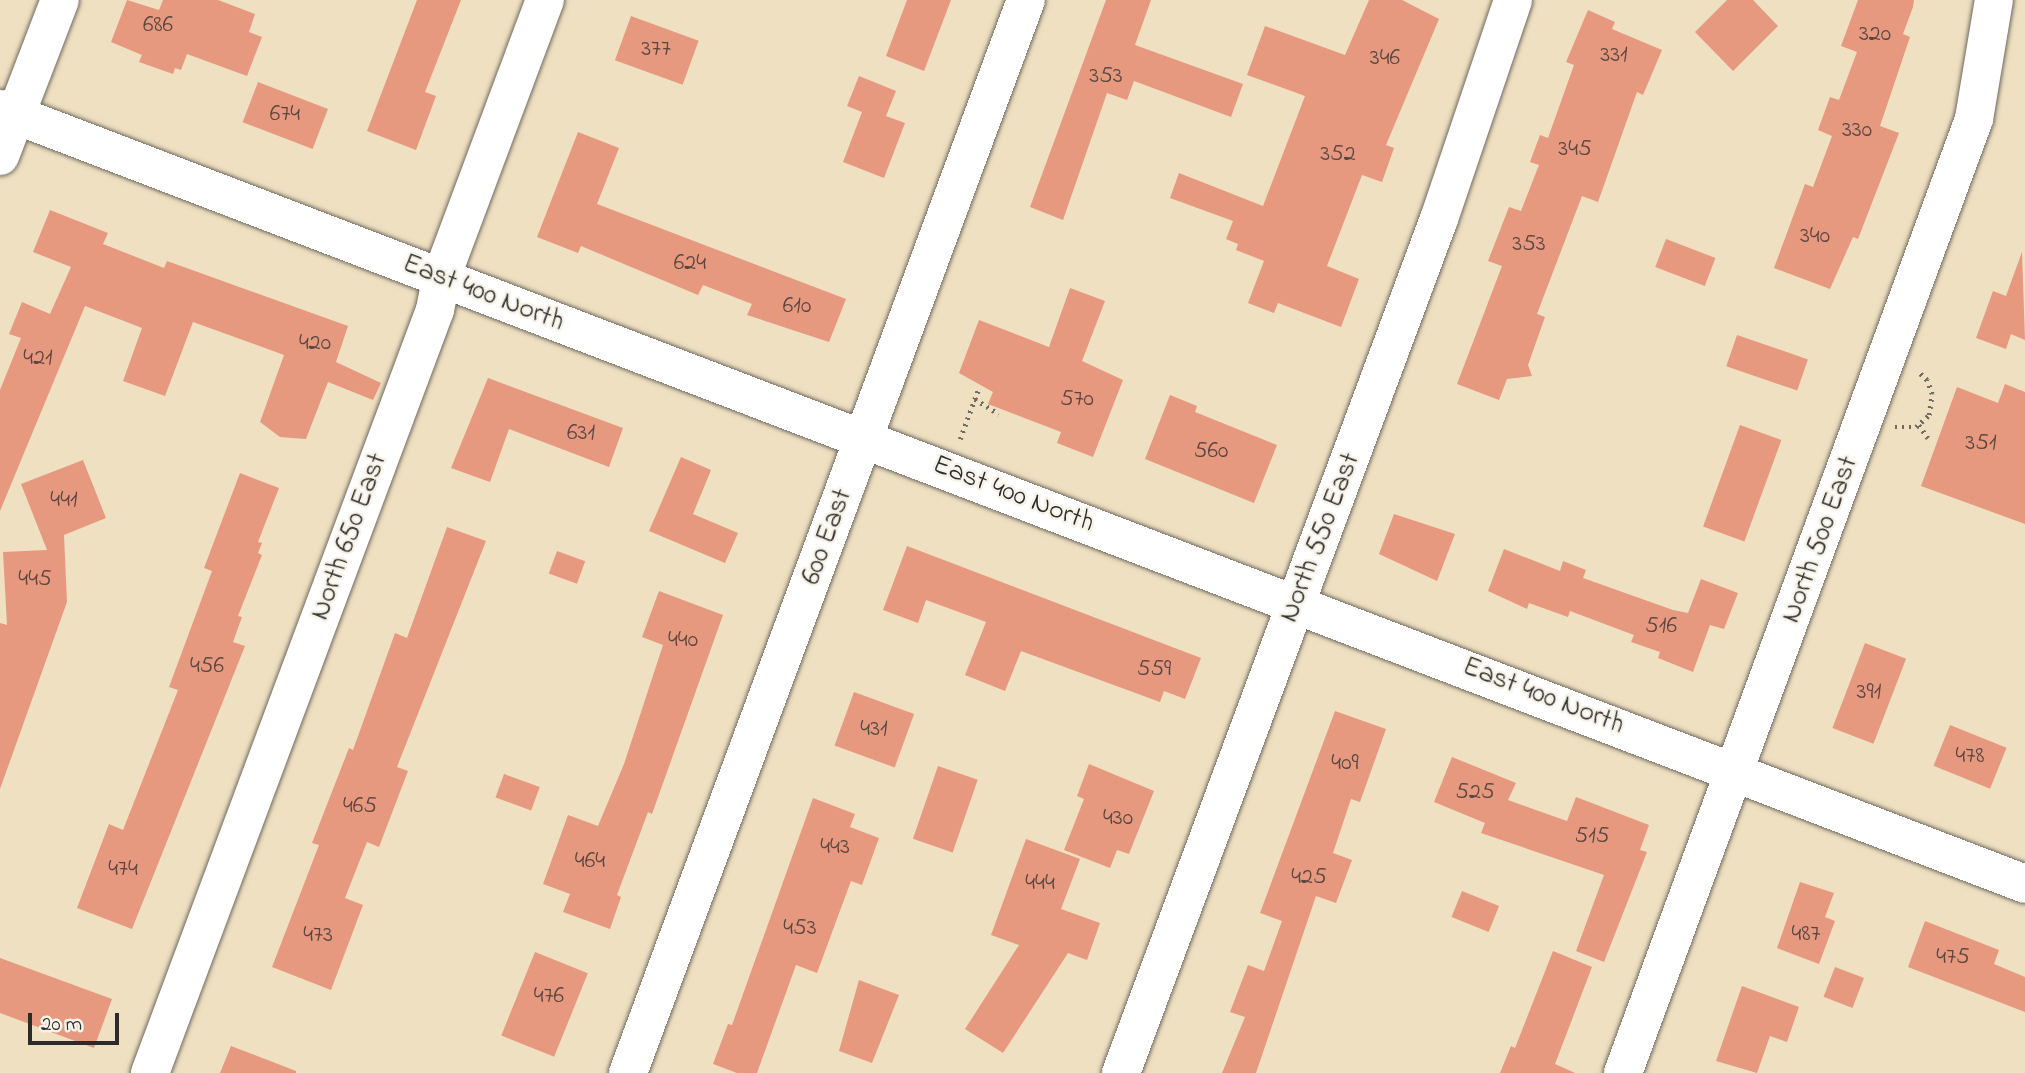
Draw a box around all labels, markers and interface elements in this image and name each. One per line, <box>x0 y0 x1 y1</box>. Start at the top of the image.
house number: 686 <box>143 12 173 40</box>
house number: 320 <box>1859 21 1891 49</box>
house number: 377 <box>641 36 671 64</box>
house number: 331 <box>1600 42 1628 70</box>
house number: 346 <box>1370 45 1400 73</box>
house number: 353 <box>1089 63 1123 91</box>
house number: 674 <box>270 101 300 129</box>
house number: 330 <box>1842 117 1872 145</box>
house number: 345 <box>1558 136 1592 164</box>
house number: 352 <box>1320 141 1356 169</box>
house number: 340 <box>1800 223 1830 251</box>
house number: 353 <box>1512 231 1546 259</box>
street label: East 400 North <box>397 248 569 340</box>
house number: 624 <box>674 250 706 278</box>
house number: 610 <box>783 293 811 321</box>
house number: 420 <box>299 330 331 358</box>
house number: 421 <box>23 345 53 373</box>
house number: 570 <box>1060 386 1094 414</box>
house number: 631 <box>567 420 595 448</box>
house number: 351 <box>1965 430 1997 458</box>
house number: 560 <box>1194 438 1228 466</box>
street label: North 650 East <box>304 449 396 625</box>
street label: East 400 North <box>927 449 1099 541</box>
street label: North 550 East <box>1273 449 1369 627</box>
street label: North 500 East <box>1775 452 1867 628</box>
street label: 600 East <box>795 485 861 589</box>
house number: 441 <box>50 487 78 515</box>
house number: 445 <box>18 566 52 594</box>
house number: 516 <box>1645 613 1677 641</box>
house number: 440 <box>668 627 698 655</box>
street label: East 400 North <box>1457 651 1629 743</box>
house number: 456 <box>190 653 224 681</box>
house number: 559 <box>1137 656 1171 684</box>
house number: 391 <box>1857 679 1881 707</box>
house number: 431 <box>860 716 888 744</box>
house number: 478 <box>1956 743 1984 771</box>
house number: 409 <box>1331 750 1359 778</box>
house number: 525 <box>1455 779 1495 807</box>
house number: 465 <box>343 793 377 821</box>
house number: 430 <box>1103 805 1133 833</box>
house number: 515 <box>1574 823 1610 851</box>
house number: 443 <box>820 834 850 862</box>
house number: 464 <box>575 848 605 876</box>
house number: 474 <box>108 856 138 884</box>
house number: 425 <box>1291 864 1327 892</box>
house number: 444 <box>1025 870 1055 898</box>
house number: 453 <box>783 915 817 943</box>
house number: 487 <box>1792 921 1820 949</box>
house number: 473 <box>303 922 333 950</box>
house number: 475 <box>1936 944 1970 972</box>
house number: 476 <box>534 983 564 1011</box>
scale bar <box>32 1000 122 1044</box>
text: 20 m <box>41 1010 82 1040</box>

